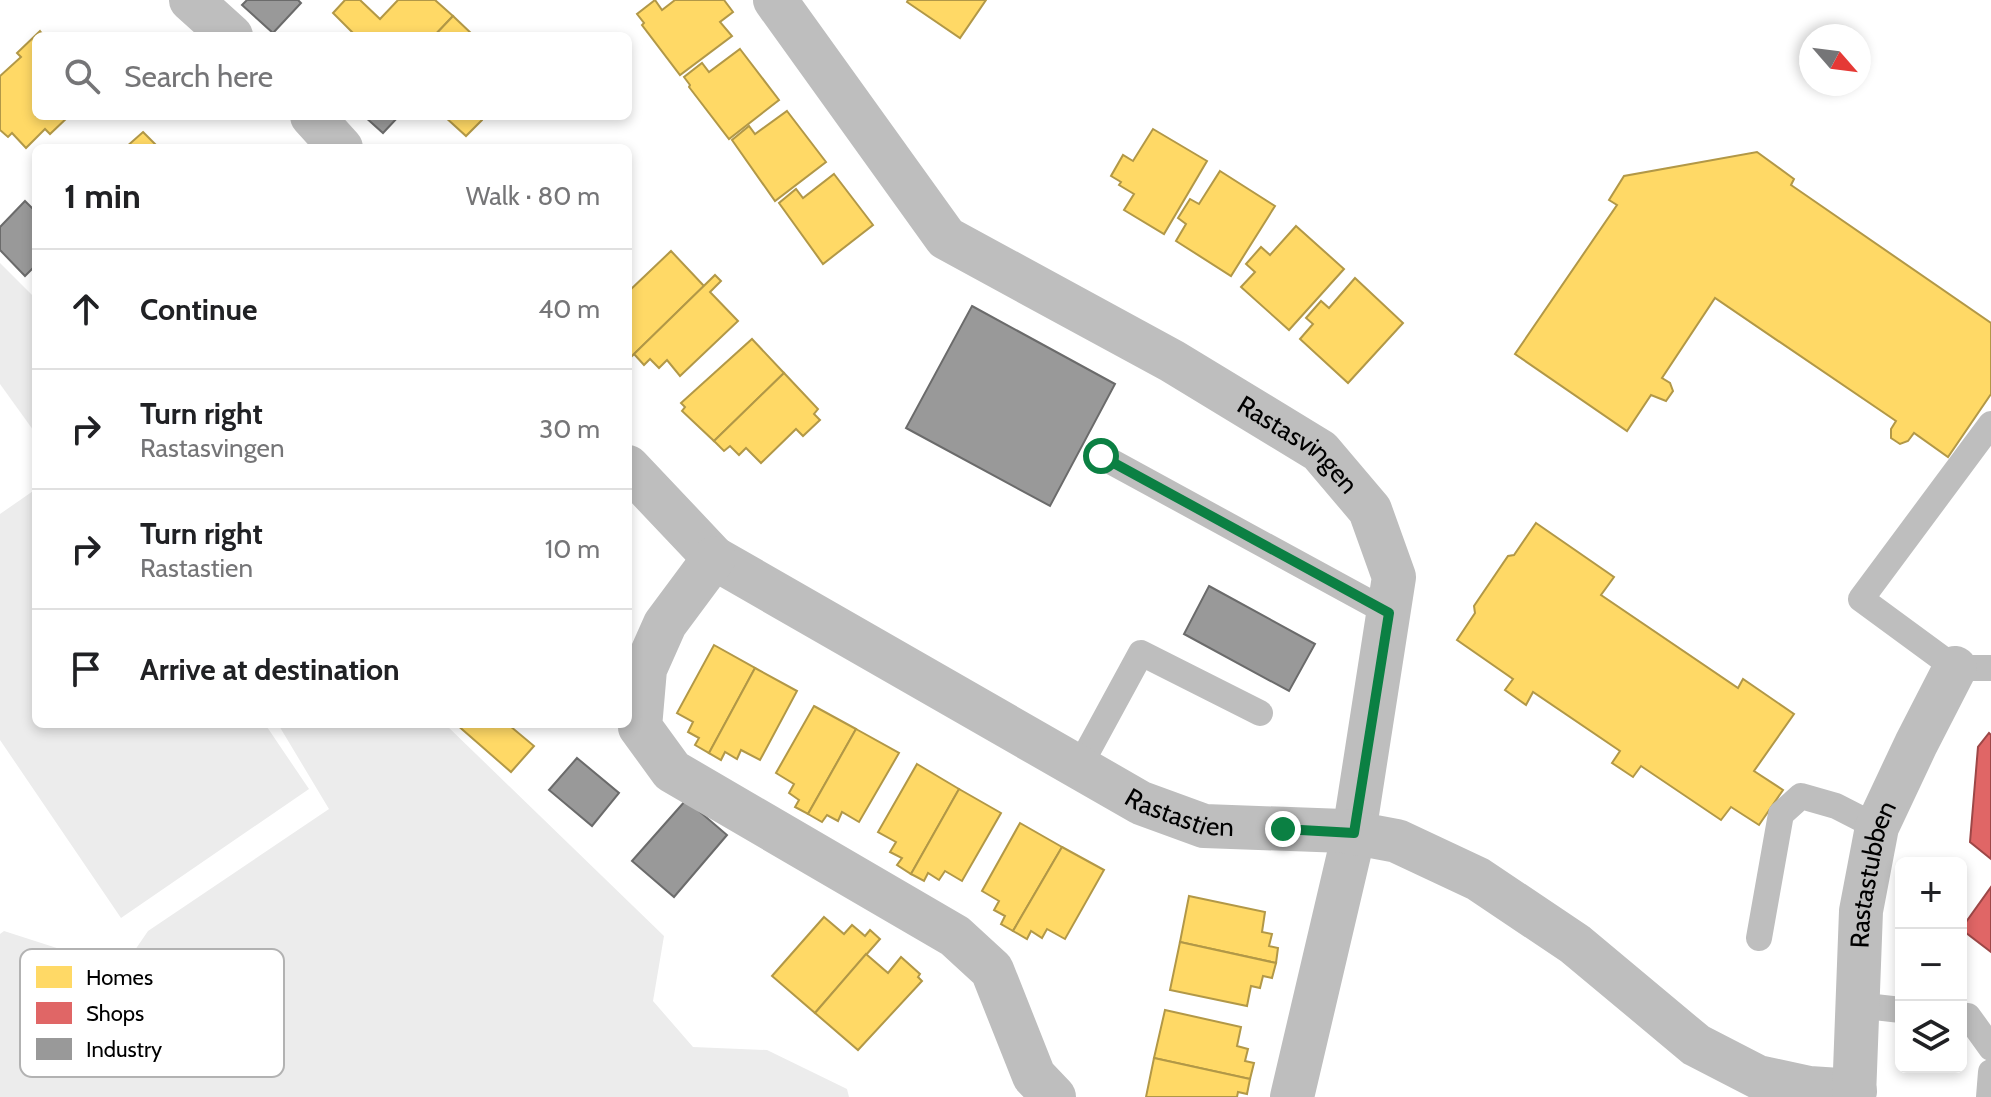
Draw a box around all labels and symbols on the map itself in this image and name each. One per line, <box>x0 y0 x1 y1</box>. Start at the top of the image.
north arrow <box>1799 24 1871 96</box>
street label: Rastasvingen <box>1232 389 1365 500</box>
route start <box>1083 438 1119 474</box>
street label: Rastastien <box>1119 781 1234 843</box>
street label: Rastastubben <box>1844 795 1903 949</box>
route end <box>1265 811 1301 847</box>
legend <box>20 949 284 1077</box>
text: Homes <box>86 964 153 991</box>
text: Shops <box>86 1000 144 1027</box>
text: Industry <box>86 1036 162 1063</box>

